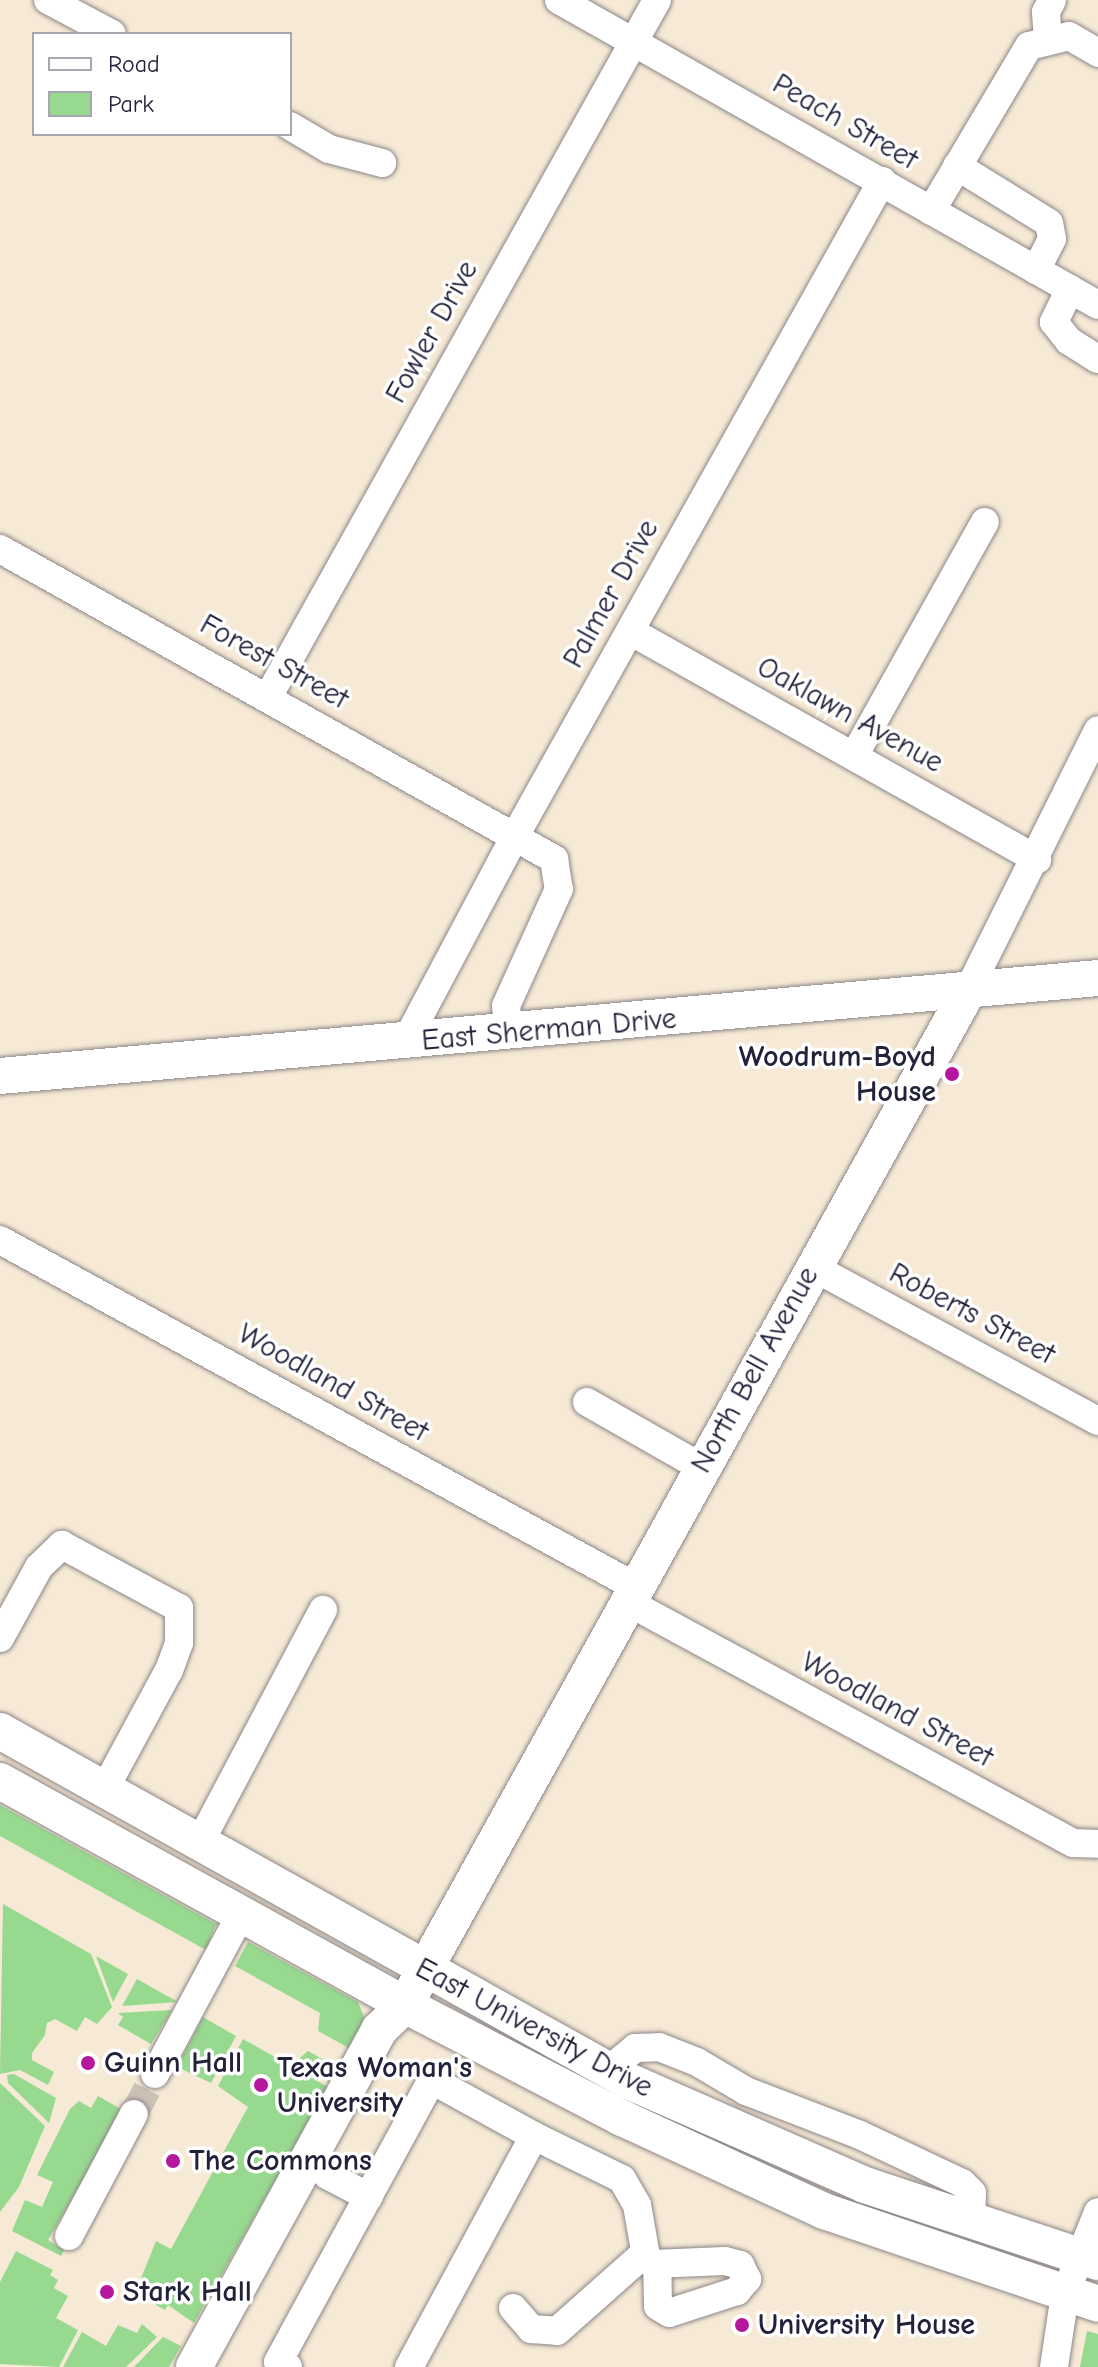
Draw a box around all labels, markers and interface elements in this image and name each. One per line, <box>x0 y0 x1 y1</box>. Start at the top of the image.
legend <box>32 32 292 136</box>
text: Road <box>108 50 160 78</box>
street label: Peach Street <box>766 66 924 178</box>
text: Park <box>108 90 154 118</box>
street label: Fowler Drive <box>378 255 486 409</box>
street label: Palmer Drive <box>556 514 666 674</box>
street label: Forest Street <box>194 606 354 718</box>
street label: Oaklawn Avenue <box>751 649 949 781</box>
street label: East Sherman Drive <box>420 1001 678 1059</box>
place label: Woodrum-Boyd House <box>739 1039 936 1110</box>
marker: Woodrum-Boyd House <box>943 1065 961 1083</box>
street label: Roberts Street <box>883 1255 1061 1373</box>
street label: North Bell Avenue <box>683 1261 827 1479</box>
street label: Woodland Street <box>232 1316 434 1450</box>
street label: Woodland Street <box>795 1644 999 1776</box>
street label: East University Drive <box>409 1950 659 2106</box>
place label: Guinn Hall <box>104 2045 242 2081</box>
place label: Texas Woman's University <box>277 2050 472 2120</box>
marker: Guinn Hall <box>79 2054 97 2072</box>
marker: Texas Woman's University <box>252 2076 270 2094</box>
place label: The Commons <box>189 2143 372 2179</box>
marker: The Commons <box>164 2152 182 2170</box>
place label: Stark Hall <box>123 2274 252 2310</box>
marker: Stark Hall <box>98 2283 116 2301</box>
place label: University House <box>758 2307 975 2343</box>
marker: University House <box>733 2316 751 2334</box>

